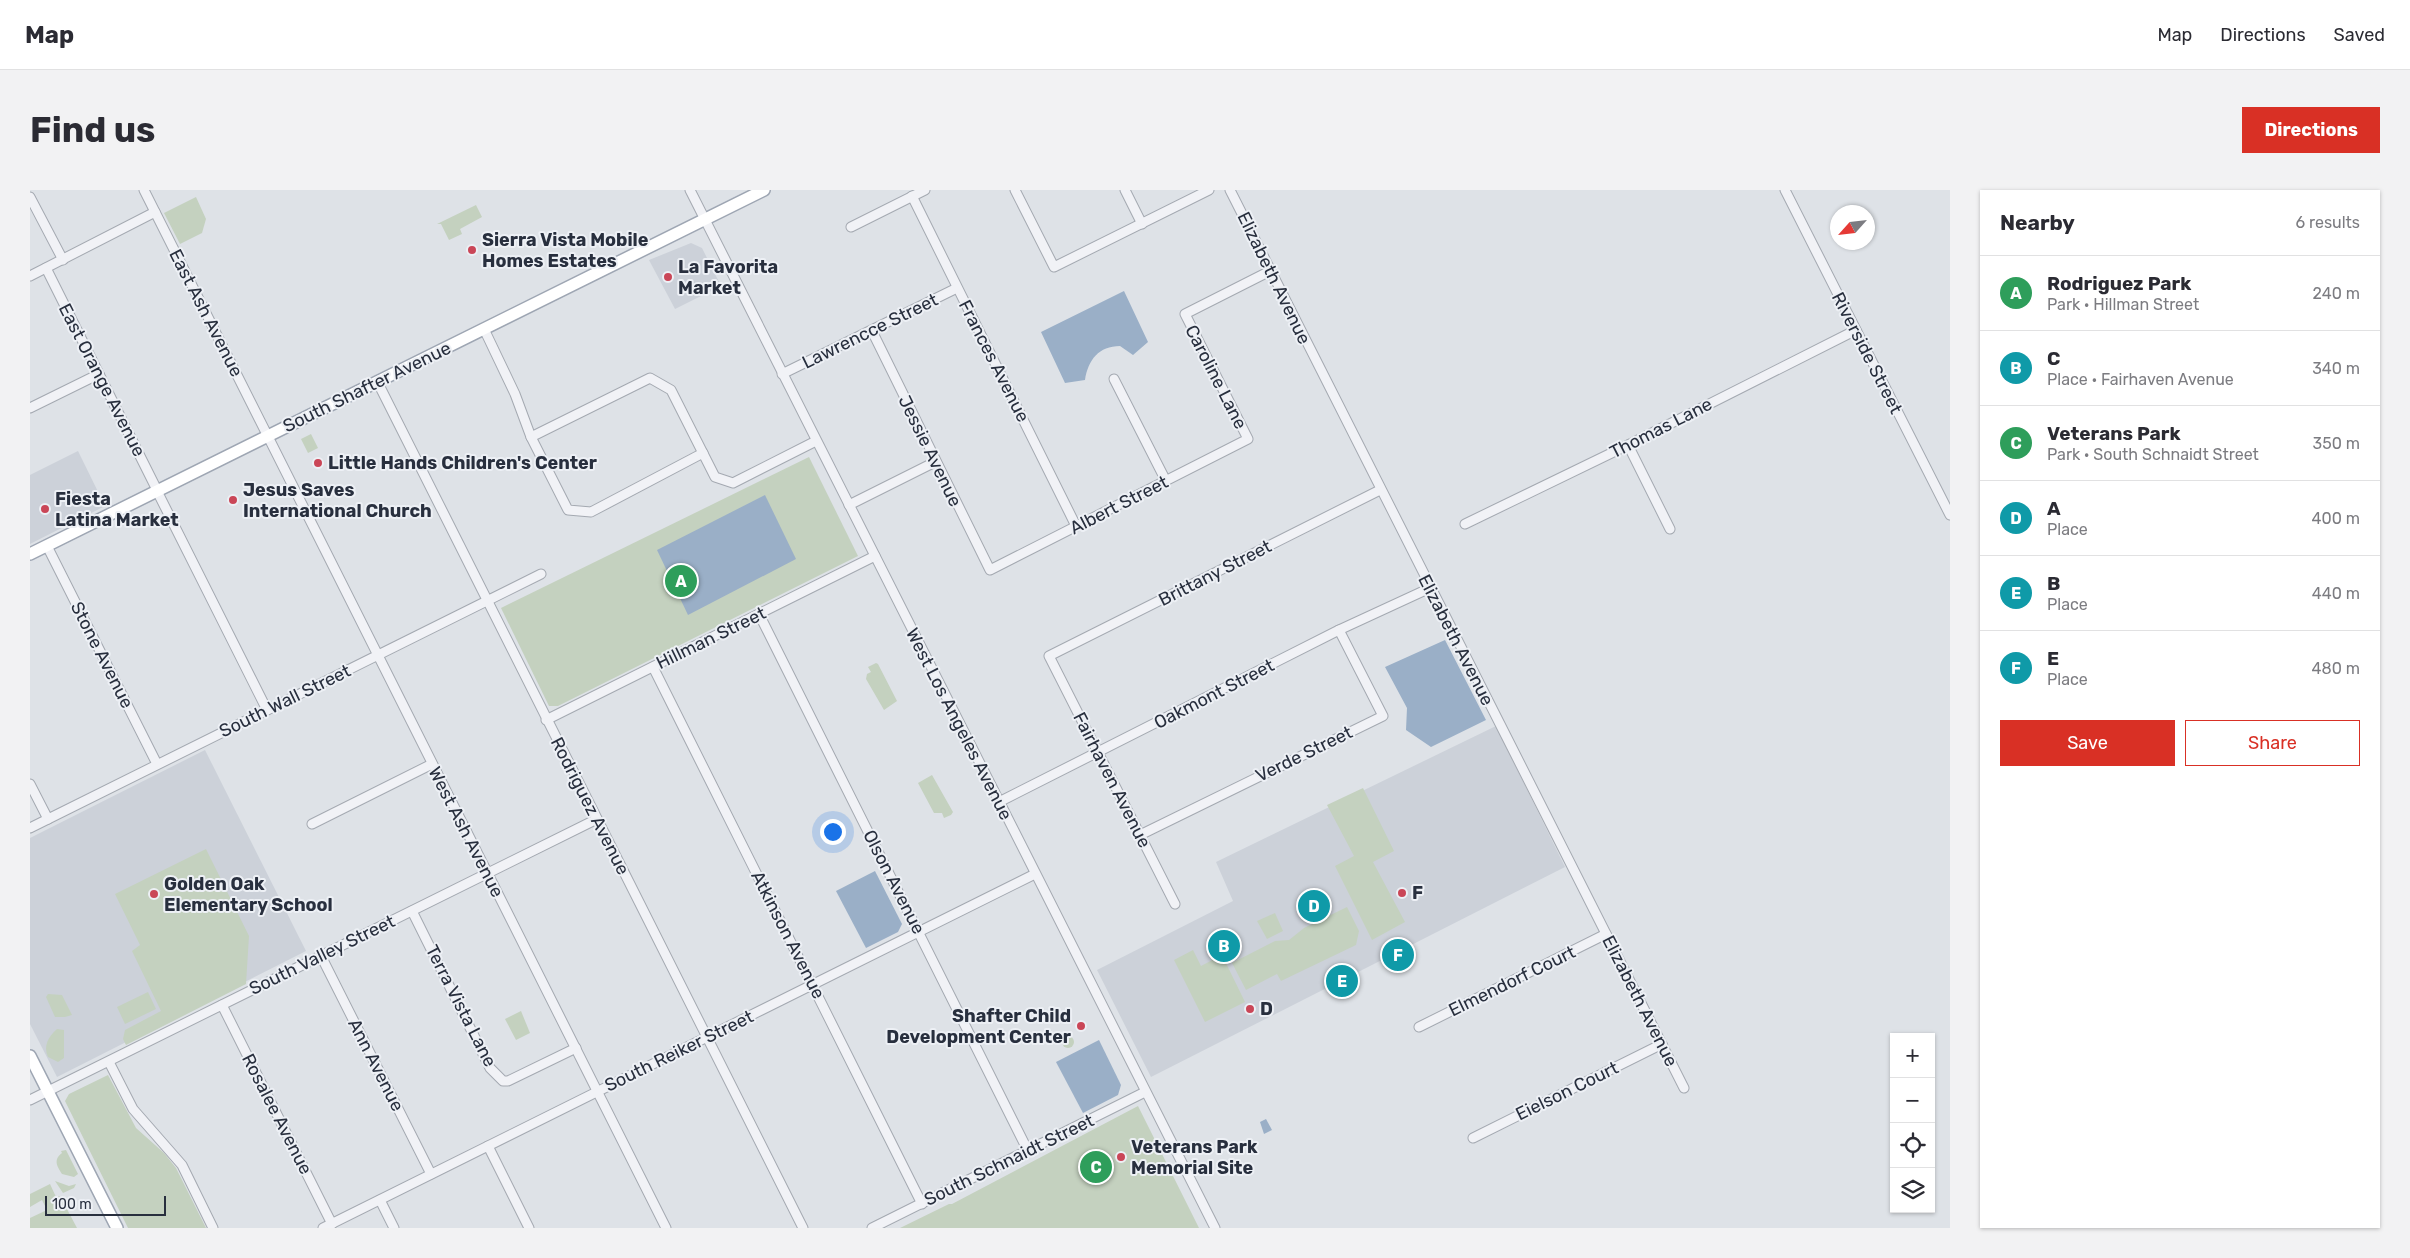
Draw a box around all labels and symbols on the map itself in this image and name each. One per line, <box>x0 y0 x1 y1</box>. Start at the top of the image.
north arrow <box>1830 205 1875 250</box>
street label: Elizabeth Avenue <box>1232 208 1316 348</box>
place label: Sierra Vista Mobile Homes Estates <box>482 229 649 272</box>
marker: Sierra Vista Mobile Homes Estates <box>466 244 478 256</box>
street label: East Ash Avenue <box>164 246 248 380</box>
place label: La Favorita Market <box>678 256 778 299</box>
marker: La Favorita Market <box>662 271 674 283</box>
street label: Lawrencce Street <box>798 289 942 373</box>
street label: Riverside Street <box>1827 289 1907 417</box>
street label: Frances Avenue <box>954 296 1034 426</box>
street label: East Orange Avenue <box>54 300 150 460</box>
street label: Caroline Lane <box>1180 321 1252 433</box>
street label: South Shafter Avenue <box>279 337 455 437</box>
street label: Jessie Avenue <box>894 392 966 510</box>
street label: Thomas Lane <box>1606 393 1716 463</box>
place label: Little Hands Children's Center <box>328 452 597 474</box>
marker: Little Hands Children's Center <box>312 457 324 469</box>
street label: Albert Street <box>1066 471 1172 539</box>
place label: Jesus Saves International Church <box>243 479 432 522</box>
place label: Fiesta Latina Market <box>55 488 179 531</box>
marker: Jesus Saves International Church <box>227 494 239 506</box>
marker: Fiesta Latina Market <box>39 503 51 515</box>
street label: Brittany Street <box>1155 535 1275 611</box>
pin: A <box>665 562 697 600</box>
street label: Elizabeth Avenue <box>1413 571 1499 709</box>
street label: Stone Avenue <box>66 598 138 712</box>
street label: Hillman Street <box>653 602 769 674</box>
street label: West Los Angeles Avenue <box>901 624 1017 824</box>
street label: Oakmont Street <box>1150 654 1278 734</box>
street label: South Wall Street <box>216 660 354 742</box>
street label: Fairhaven Avenue <box>1068 708 1156 852</box>
street label: Verde Street <box>1252 721 1356 787</box>
street label: Rodriguez Avenue <box>546 733 634 879</box>
street label: West Ash Avenue <box>424 763 508 901</box>
your location <box>820 819 846 845</box>
street label: Olson Avenue <box>858 826 930 938</box>
street label: Atkinson Avenue <box>746 867 830 1003</box>
place label: Golden Oak Elementary School <box>164 873 333 916</box>
place label: F <box>1412 882 1423 904</box>
pin: D <box>1298 887 1330 925</box>
marker: F <box>1396 887 1408 899</box>
marker: Golden Oak Elementary School <box>148 888 160 900</box>
street label: South Valley Street <box>246 910 398 1000</box>
pin: B <box>1208 927 1240 965</box>
street label: Elizabeth Avenue <box>1597 932 1683 1070</box>
pin: F <box>1382 936 1414 974</box>
street label: Terra Vista Lane <box>421 941 501 1071</box>
street label: Elmendorf Court <box>1445 941 1579 1021</box>
pin: E <box>1326 962 1358 1000</box>
place label: D <box>1260 998 1273 1020</box>
marker: D <box>1244 1003 1256 1015</box>
street label: South Reiker Street <box>601 1005 757 1097</box>
place label: Shafter Child Development Center <box>886 1005 1071 1048</box>
street label: Ann Avenue <box>343 1015 409 1115</box>
marker: Shafter Child Development Center <box>1075 1020 1087 1032</box>
street label: Rosalee Avenue <box>237 1050 317 1178</box>
street label: Eielson Court <box>1512 1057 1622 1125</box>
street label: South Schnaidt Street <box>920 1109 1098 1211</box>
place label: Veterans Park Memorial Site <box>1131 1136 1258 1179</box>
pin: C <box>1080 1148 1112 1186</box>
marker: Veterans Park Memorial Site <box>1115 1151 1127 1163</box>
scale bar <box>45 1193 166 1216</box>

